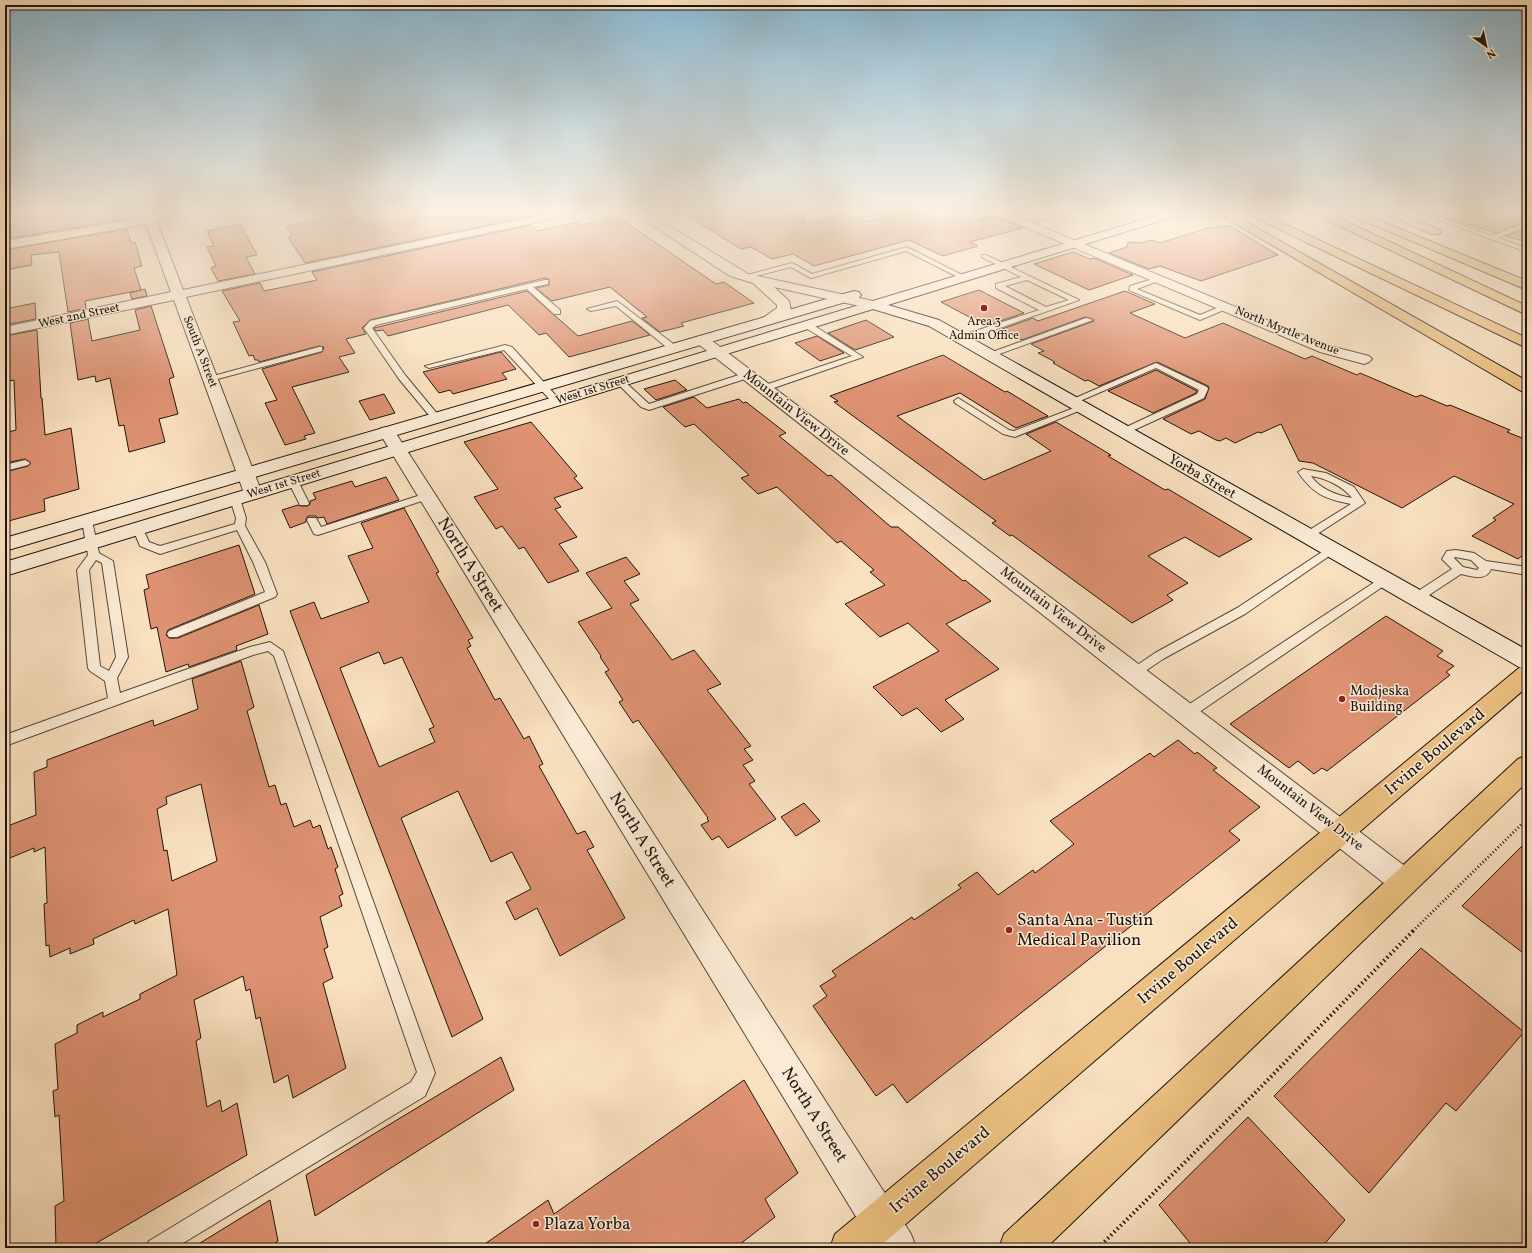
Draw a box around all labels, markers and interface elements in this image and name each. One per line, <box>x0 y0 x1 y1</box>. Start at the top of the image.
north arrow <box>1466 26 1506 66</box>
text: N <box>1483 45 1498 62</box>
street label: West 2nd Street <box>37 300 121 332</box>
marker: Area 3 Admin Office <box>979 303 989 313</box>
street label: North Myrtle Avenue <box>1232 303 1342 359</box>
street label: South A Street <box>179 314 221 390</box>
place label: Area 3 Admin Office <box>949 314 1019 344</box>
street label: Mountain View Drive <box>739 365 853 461</box>
street label: West 1st Street <box>554 371 632 409</box>
street label: Yorba Street <box>1165 450 1239 504</box>
street label: West 1st Street <box>245 465 323 503</box>
street label: North A Street <box>432 513 508 617</box>
street label: Mountain View Drive <box>996 562 1110 658</box>
place label: Modjeska Building <box>1350 682 1409 717</box>
marker: Modjeska Building <box>1337 694 1347 704</box>
street label: Irvine Boulevard <box>1380 703 1490 801</box>
street label: Mountain View Drive <box>1253 760 1367 856</box>
street label: North A Street <box>604 788 680 892</box>
place label: Santa Ana - Tustin Medical Pavilion <box>1017 909 1153 952</box>
street label: Irvine Boulevard <box>1133 912 1243 1010</box>
marker: Santa Ana - Tustin Medical Pavilion <box>1004 925 1014 935</box>
street label: North A Street <box>776 1063 852 1167</box>
street label: Irvine Boulevard <box>885 1121 995 1219</box>
place label: Plaza Yorba <box>544 1213 630 1236</box>
marker: Plaza Yorba <box>531 1219 541 1229</box>

